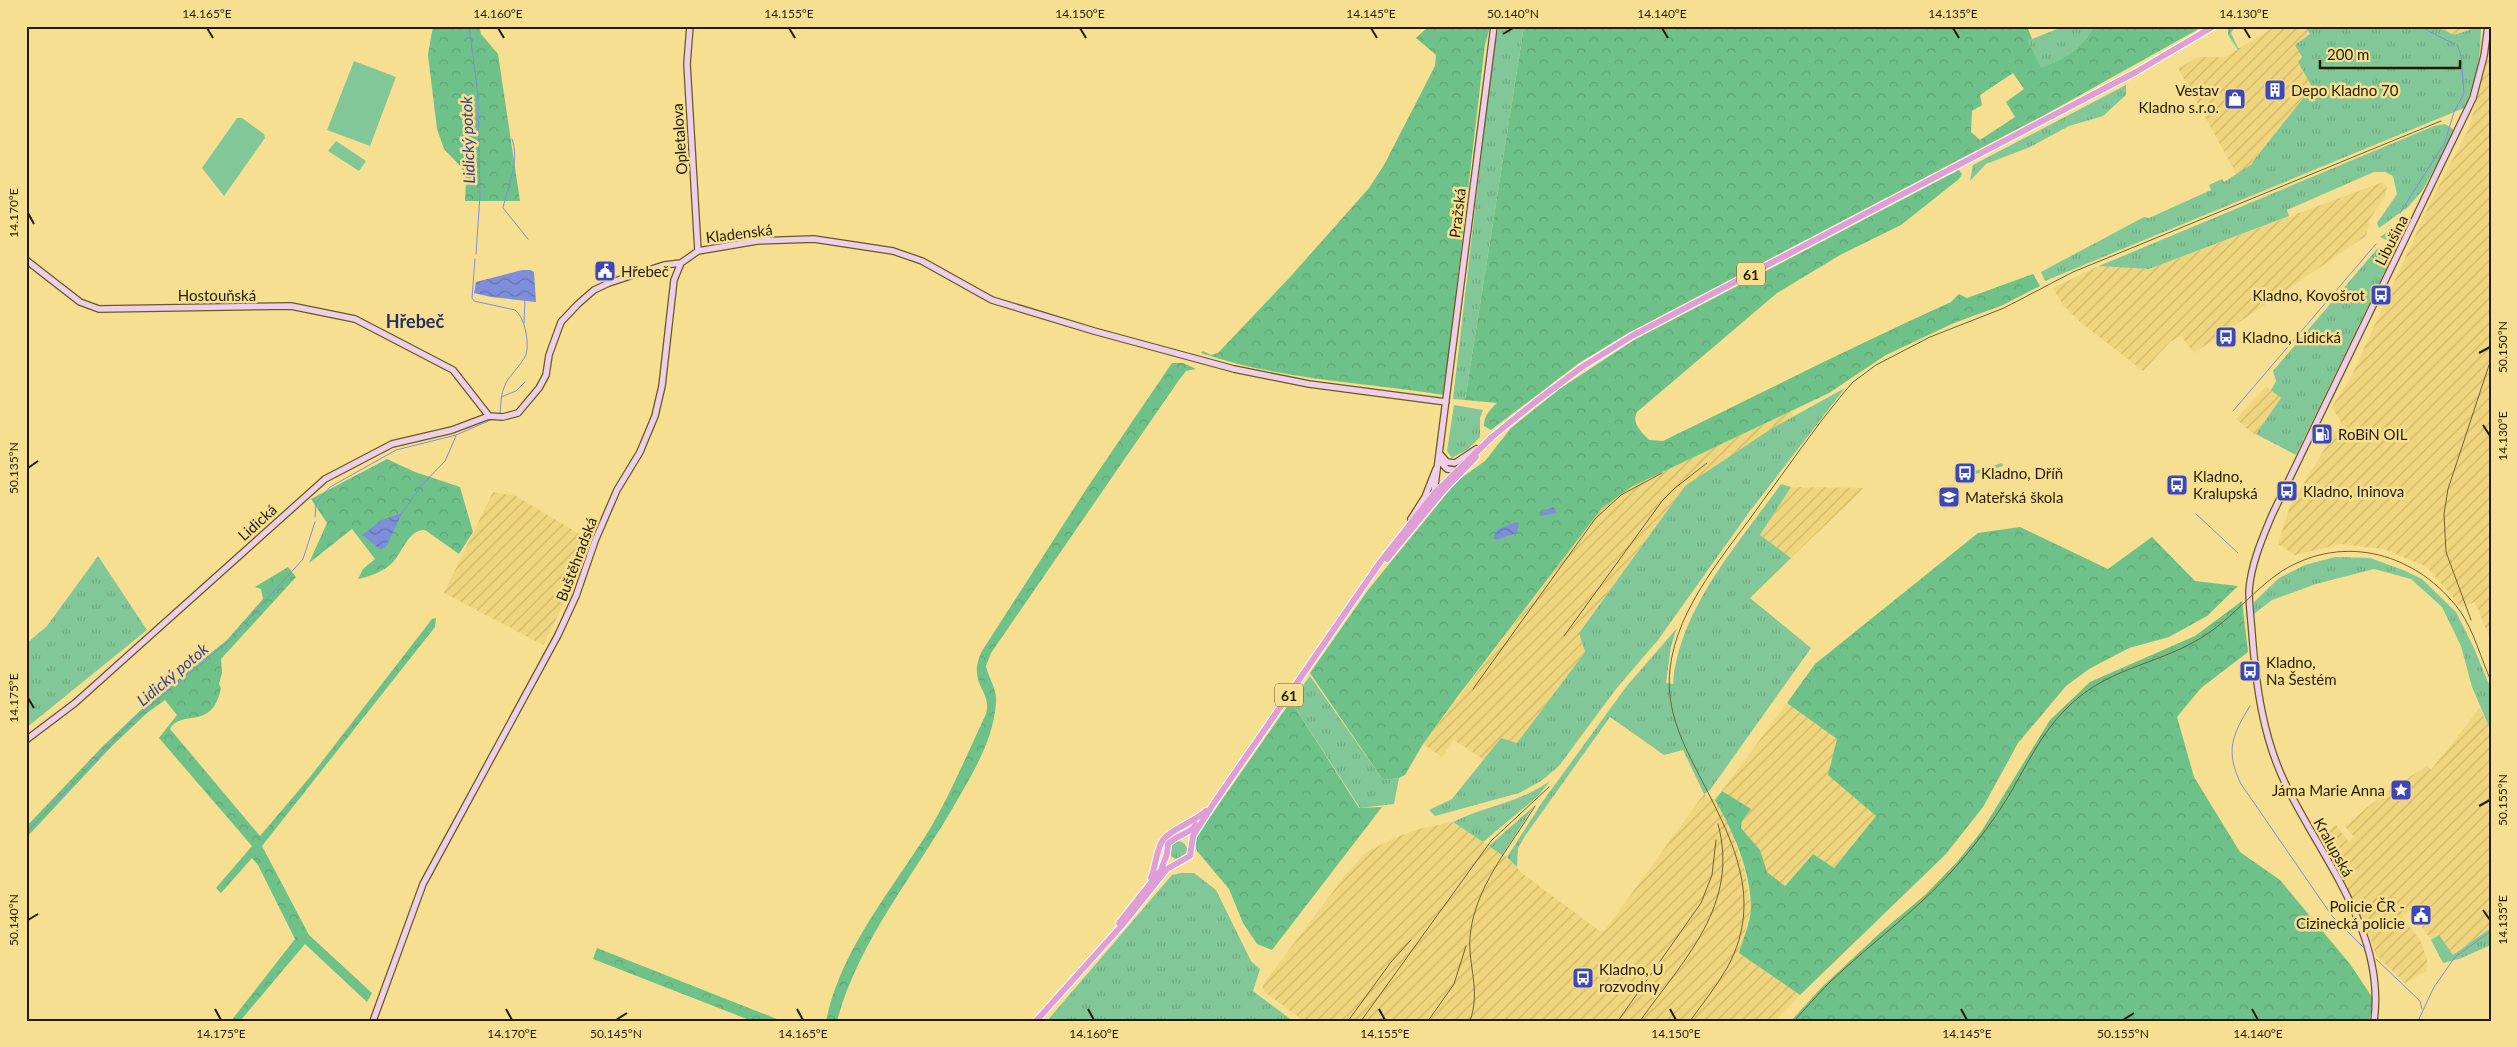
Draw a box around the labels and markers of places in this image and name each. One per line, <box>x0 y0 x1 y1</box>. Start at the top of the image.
building icon: Depo Kladno 70 <box>2263 78 2287 102</box>
place label: Vestav Kladno s.r.o. <box>2138 81 2219 116</box>
place label: Depo Kladno 70 <box>2291 81 2399 99</box>
shop icon: Vestav Kladno s.r.o. <box>2223 87 2247 111</box>
public building icon: Hřebeč <box>593 259 617 283</box>
place label: Hřebeč <box>621 262 669 280</box>
bus stop icon: Kladno, Kovošrot <box>2369 283 2393 307</box>
place label: Kladno, Kovošrot <box>2252 286 2366 304</box>
bus stop icon: Kladno, Lidická <box>2214 325 2238 349</box>
place label: Kladno, Lidická <box>2242 328 2341 346</box>
fuel station icon: RoBiN OIL <box>2310 422 2334 446</box>
place label: RoBiN OIL <box>2338 425 2408 443</box>
bus stop icon: Kladno, Dříň <box>1953 461 1977 485</box>
place label: Kladno, Dříň <box>1981 464 2063 482</box>
place label: Kladno, Kralupská <box>2193 467 2258 502</box>
bus stop icon: Kladno, Kralupská <box>2165 473 2189 497</box>
bus stop icon: Kladno, Ininova <box>2275 479 2299 503</box>
place label: Kladno, Ininova <box>2303 482 2404 500</box>
school or university icon: Mateřská škola <box>1937 485 1961 509</box>
place label: Mateřská škola <box>1965 488 2063 506</box>
place label: Kladno, Na Šestém <box>2266 653 2337 688</box>
bus stop icon: Kladno, Na Šestém <box>2238 659 2262 683</box>
place icon: Jáma Marie Anna <box>2389 778 2413 802</box>
place label: Jáma Marie Anna <box>2272 781 2385 799</box>
place label: Policie ČR - Cizinecká policie <box>2296 897 2405 932</box>
public building icon: Policie ČR - Cizinecká policie <box>2409 903 2433 927</box>
place label: Kladno, U rozvodny <box>1599 960 1664 995</box>
bus stop icon: Kladno, U rozvodny <box>1571 966 1595 990</box>

